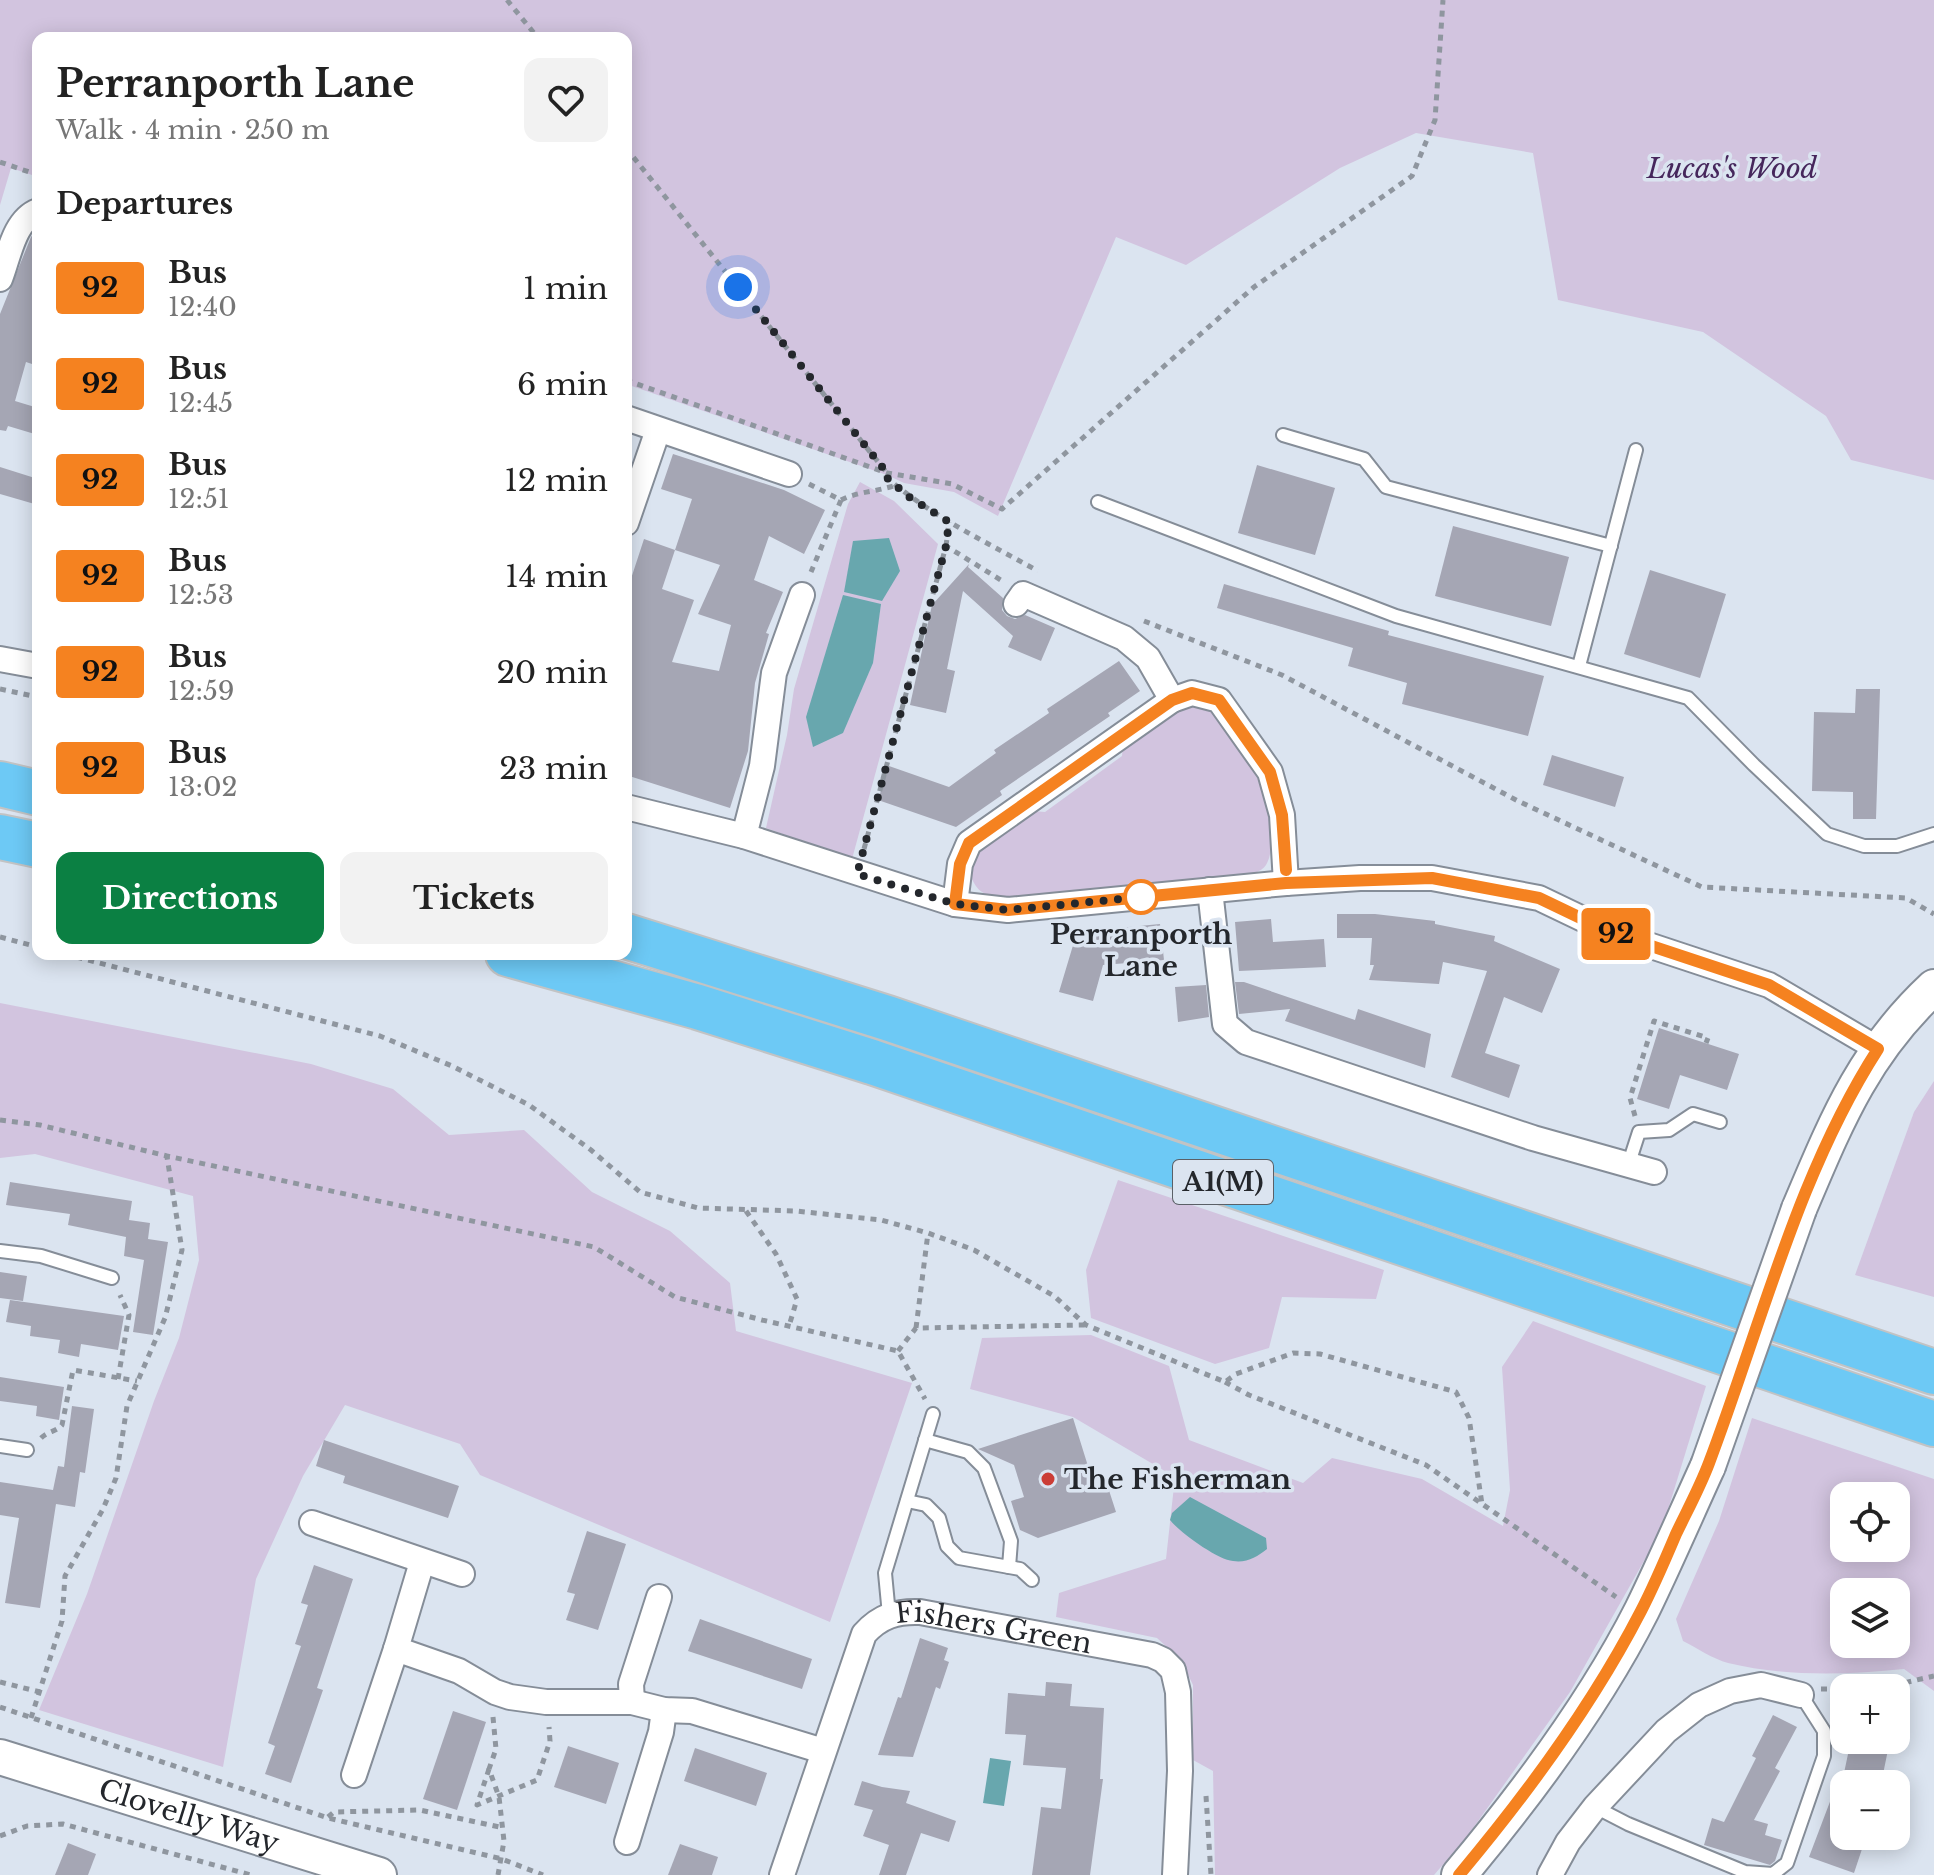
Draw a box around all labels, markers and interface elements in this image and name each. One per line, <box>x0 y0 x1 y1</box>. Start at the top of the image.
button: heart <box>524 58 608 142</box>
text: Perranporth Lane <box>56 60 414 107</box>
text: Walk · 4 min · 250 m <box>56 114 330 146</box>
park label: Lucas's Wood <box>1646 151 1818 186</box>
text: Departures <box>56 185 233 222</box>
text: Bus <box>168 254 227 291</box>
your location <box>718 267 758 307</box>
text: 92 <box>81 270 119 305</box>
text: 1 min <box>523 270 608 307</box>
text: 12:40 <box>168 291 237 323</box>
text: Bus <box>168 350 227 387</box>
text: 92 <box>81 366 119 401</box>
text: 6 min <box>517 366 608 403</box>
text: 12:45 <box>168 387 233 419</box>
text: Bus <box>168 446 227 483</box>
text: 92 <box>81 462 119 497</box>
text: 12 min <box>504 462 608 499</box>
text: 12:51 <box>168 483 229 515</box>
text: Bus <box>168 542 227 579</box>
text: 92 <box>81 558 119 593</box>
text: 14 min <box>505 558 608 595</box>
text: 12:53 <box>168 579 234 611</box>
text: Bus <box>168 638 227 675</box>
text: 92 <box>81 654 119 689</box>
text: 20 min <box>496 654 608 691</box>
text: 12:59 <box>168 675 235 707</box>
text: Bus <box>168 734 227 771</box>
text: 92 <box>81 750 119 785</box>
text: 23 min <box>499 750 608 787</box>
text: 13:02 <box>168 771 238 803</box>
button: Directions <box>56 852 324 944</box>
button: Tickets <box>340 852 608 944</box>
marker: Perranporth Lane <box>1124 880 1158 914</box>
line badge: 92 <box>1580 908 1652 960</box>
text: 92 <box>1597 916 1635 951</box>
place label: Perranporth Lane <box>1050 917 1232 984</box>
road number: A1(M) <box>1173 1160 1273 1204</box>
place label: The Fisherman <box>1064 1462 1291 1497</box>
marker: The Fisherman <box>1039 1470 1057 1488</box>
map controls <box>1830 1482 1910 1850</box>
button: locate <box>1830 1482 1910 1562</box>
button: layers <box>1830 1578 1910 1658</box>
street label: Fishers Green <box>893 1594 1095 1662</box>
button: + <box>1830 1674 1910 1754</box>
button: − <box>1830 1770 1910 1850</box>
street label: Clovelly Way <box>94 1772 284 1861</box>

